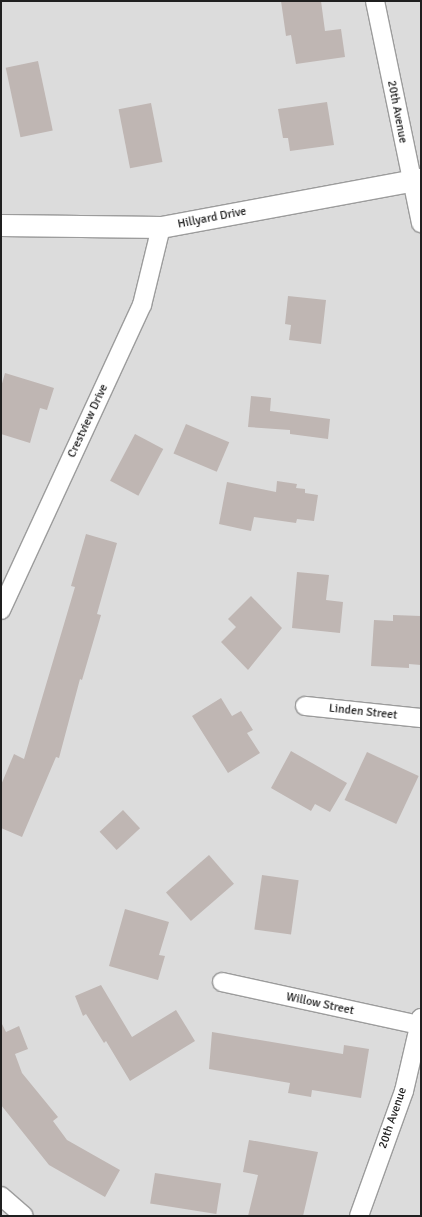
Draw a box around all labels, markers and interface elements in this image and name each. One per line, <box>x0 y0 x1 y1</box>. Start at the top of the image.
street label: 20th Avenue <box>384 79 410 145</box>
street label: Hillyard Drive <box>176 204 248 232</box>
street label: Crestview Drive <box>65 382 111 460</box>
street label: Linden Street <box>328 701 398 723</box>
street label: Willow Street <box>285 990 355 1018</box>
street label: 20th Avenue <box>376 1085 410 1151</box>

